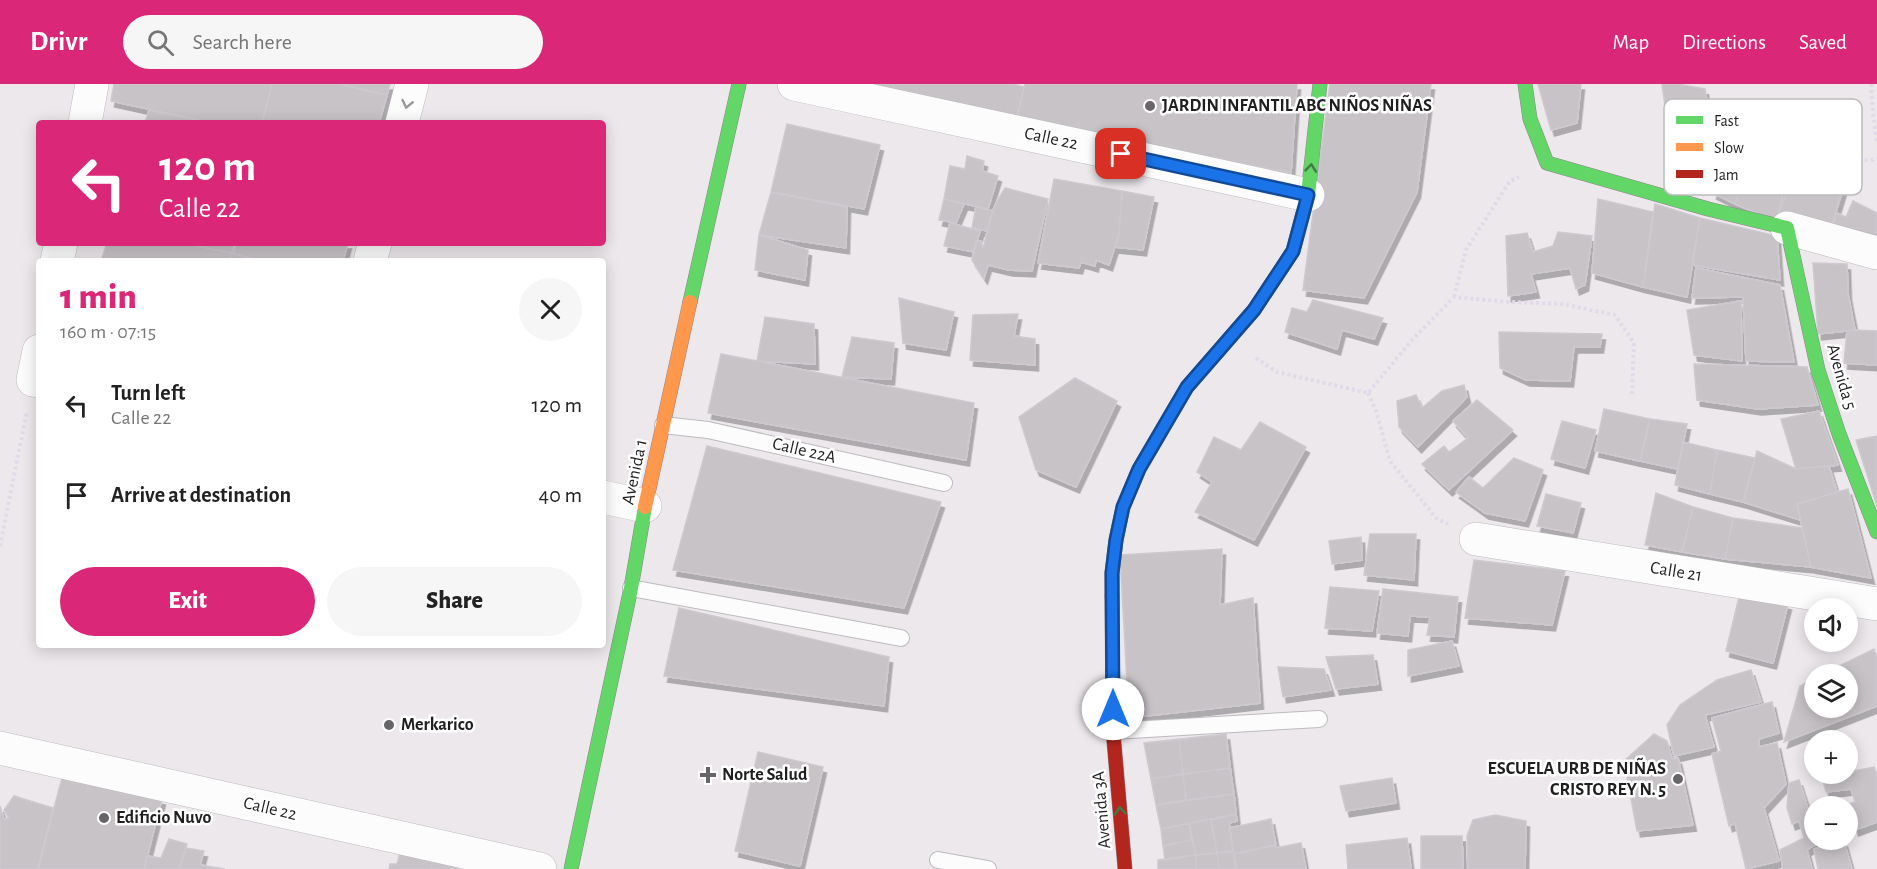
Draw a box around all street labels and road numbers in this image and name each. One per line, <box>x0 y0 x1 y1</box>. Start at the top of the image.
street label: Calle 22 <box>1023 125 1079 153</box>
street label: Avenida 5 <box>1823 342 1859 412</box>
street label: Calle 22A <box>770 435 838 467</box>
street label: Avenida 1 <box>619 438 651 506</box>
street label: Calle 21 <box>1649 559 1703 585</box>
street label: Avenida 3A <box>1090 770 1114 850</box>
street label: Calle 22 <box>242 794 298 824</box>

